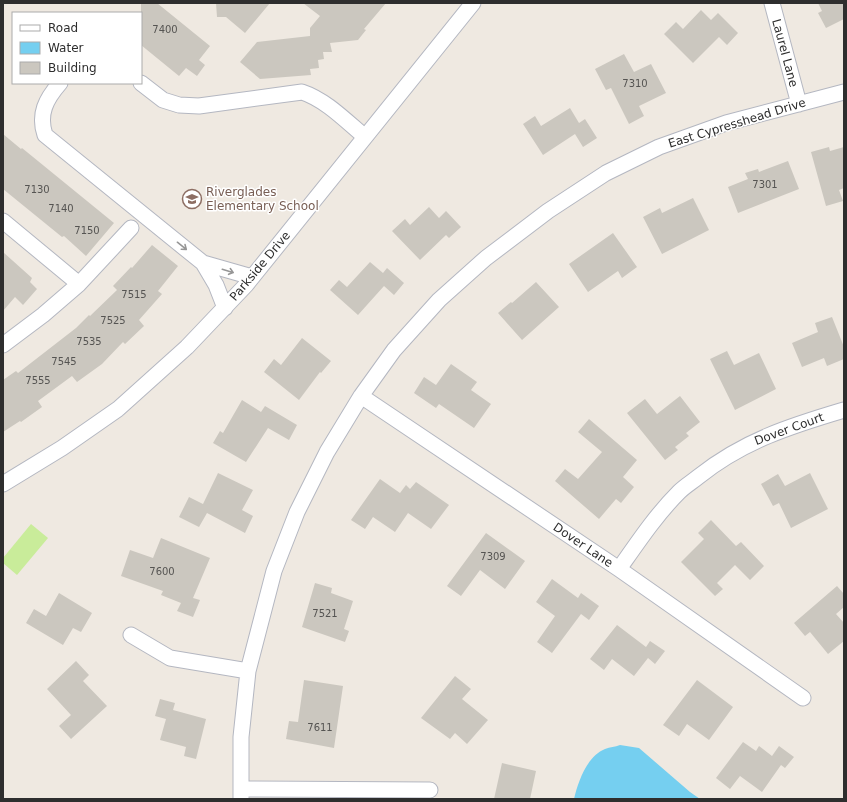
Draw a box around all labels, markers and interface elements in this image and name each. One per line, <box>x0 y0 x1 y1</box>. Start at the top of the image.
legend <box>12 12 142 84</box>
street label: Laurel Lane <box>769 17 801 89</box>
text: Road <box>48 21 78 35</box>
house number: 7400 <box>152 24 178 35</box>
text: Water <box>48 41 84 55</box>
text: Building <box>48 61 97 75</box>
house number: 7310 <box>622 78 648 89</box>
street label: East Cypresshead Drive <box>667 95 807 151</box>
house number: 7301 <box>752 179 778 190</box>
house number: 7130 <box>24 184 50 195</box>
place label: Riverglades Elementary School <box>206 185 319 213</box>
school or university icon: Riverglades Elementary School <box>181 188 203 210</box>
house number: 7140 <box>48 203 74 214</box>
house number: 7150 <box>74 225 100 236</box>
street label: Parkside Drive <box>227 228 293 304</box>
one-way arrow <box>176 242 187 251</box>
one-way arrow <box>221 268 234 275</box>
house number: 7515 <box>121 289 147 300</box>
house number: 7525 <box>100 315 126 326</box>
house number: 7535 <box>76 336 102 347</box>
house number: 7545 <box>51 356 77 367</box>
house number: 7555 <box>25 375 51 386</box>
street label: Dover Court <box>752 410 826 448</box>
street label: Dover Lane <box>551 520 615 570</box>
house number: 7309 <box>480 551 506 562</box>
house number: 7600 <box>149 566 175 577</box>
house number: 7521 <box>312 608 338 619</box>
house number: 7611 <box>307 722 333 733</box>

